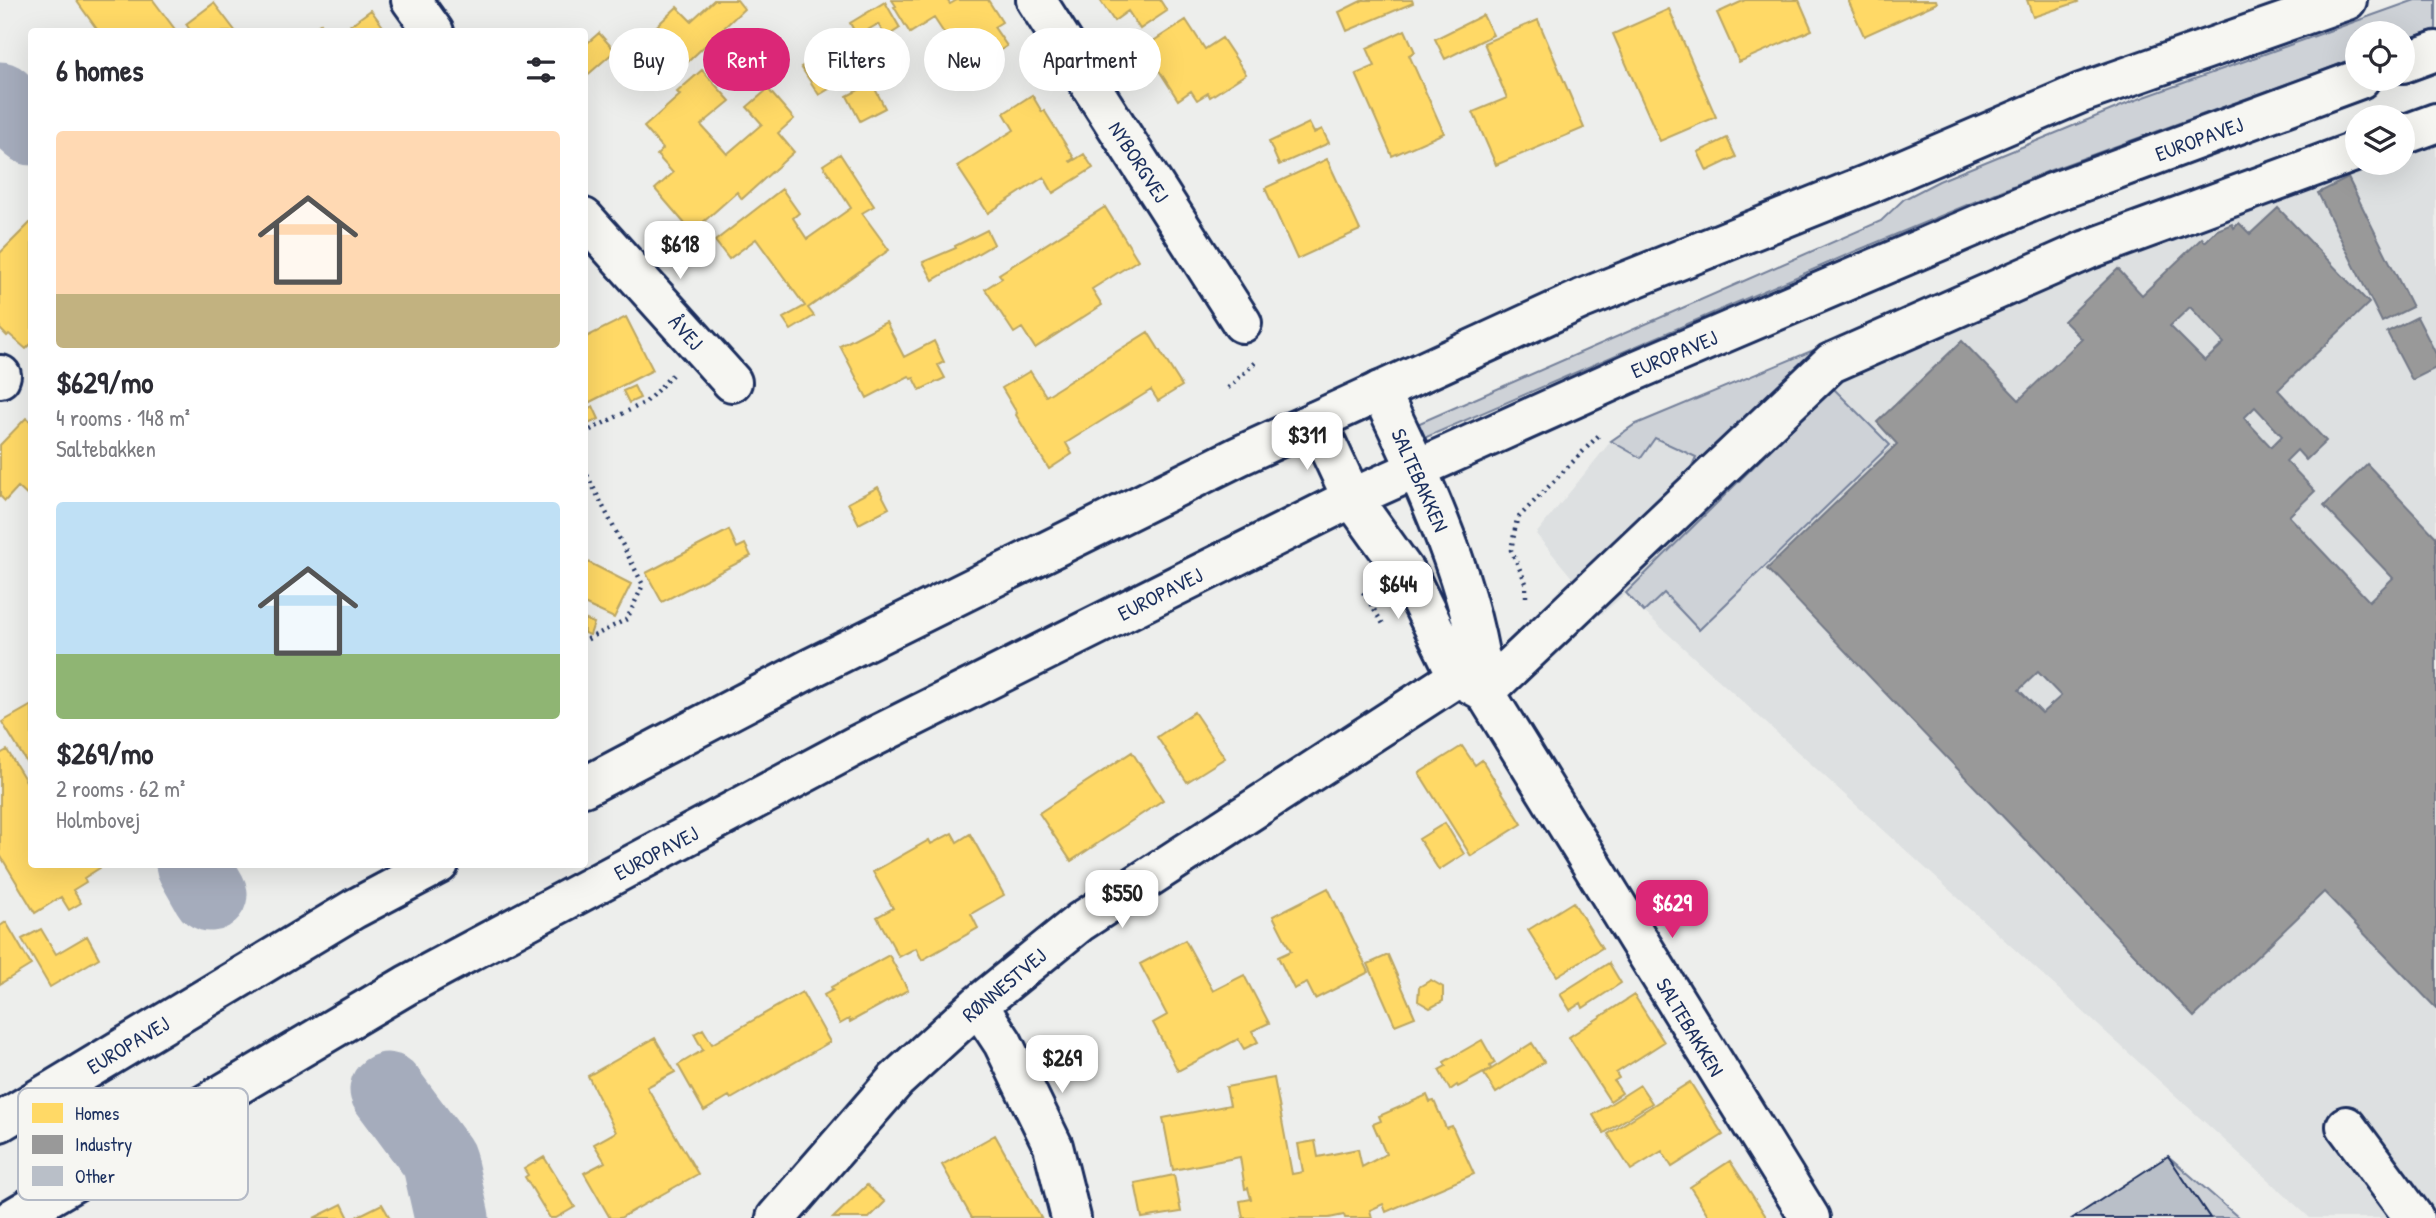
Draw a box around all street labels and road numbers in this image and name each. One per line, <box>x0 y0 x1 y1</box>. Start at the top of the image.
street label: EUROPAVEJ <box>2151 110 2247 168</box>
street label: NYBORGVEJ <box>1102 116 1176 208</box>
street label: ÅVEJ <box>662 308 710 356</box>
street label: EUROPAVEJ <box>1626 323 1722 385</box>
street label: SALTEBAKKEN <box>1384 424 1456 536</box>
street label: EUROPAVEJ <box>1113 560 1207 628</box>
street label: EUROPAVEJ <box>609 819 703 887</box>
street label: RØNNESTVEJ <box>956 941 1052 1029</box>
street label: SALTEBAKKEN <box>1649 972 1731 1082</box>
street label: EUROPAVEJ <box>81 1009 175 1081</box>

